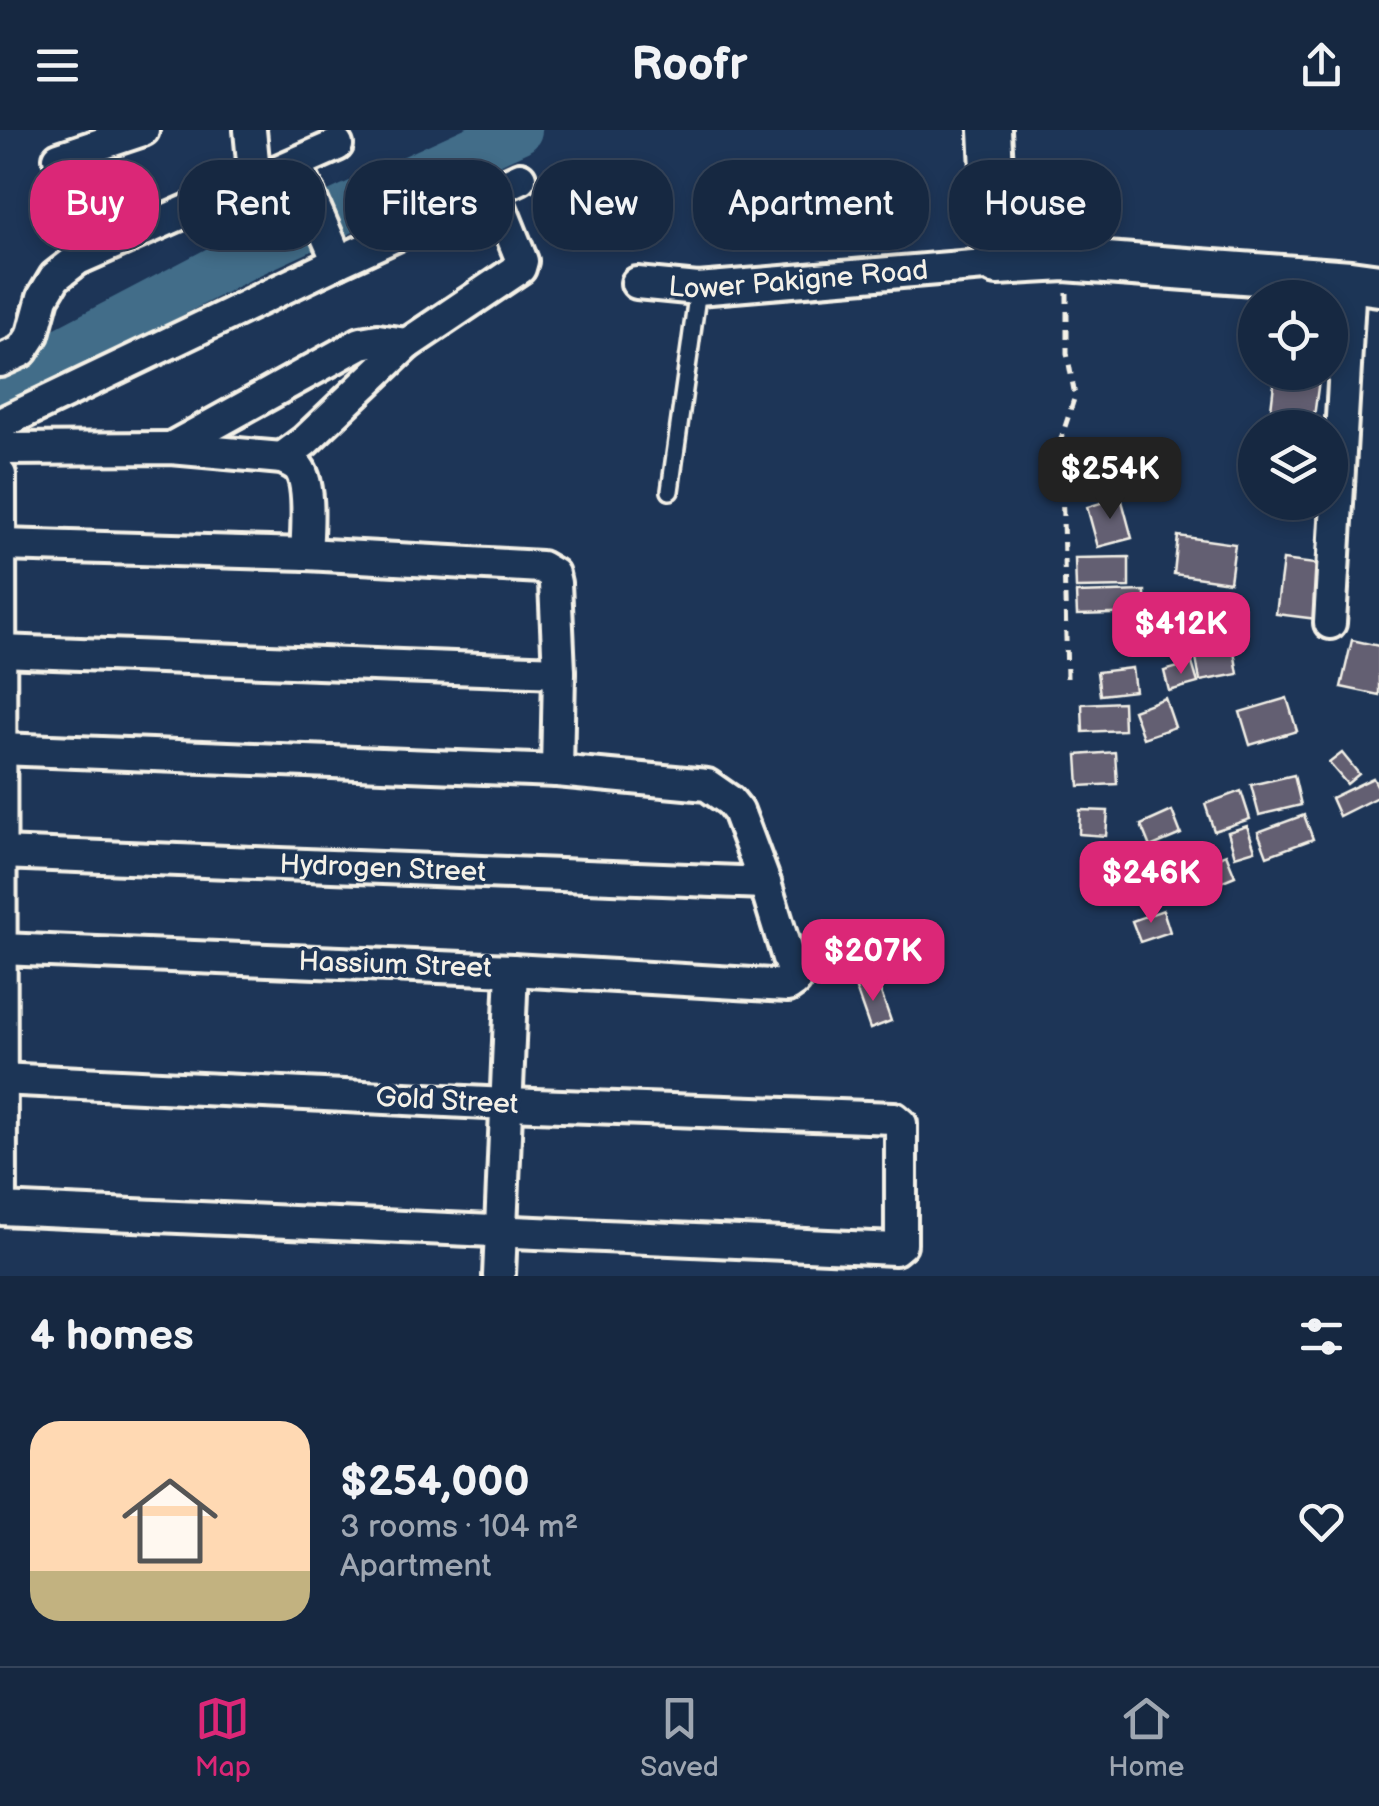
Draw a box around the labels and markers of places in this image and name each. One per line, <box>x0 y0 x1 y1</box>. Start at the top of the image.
pin: $254K <box>1040 437 1180 522</box>
pin: $412K <box>1111 592 1251 677</box>
pin: $246K <box>1081 841 1221 926</box>
pin: $207K <box>803 919 943 1004</box>

